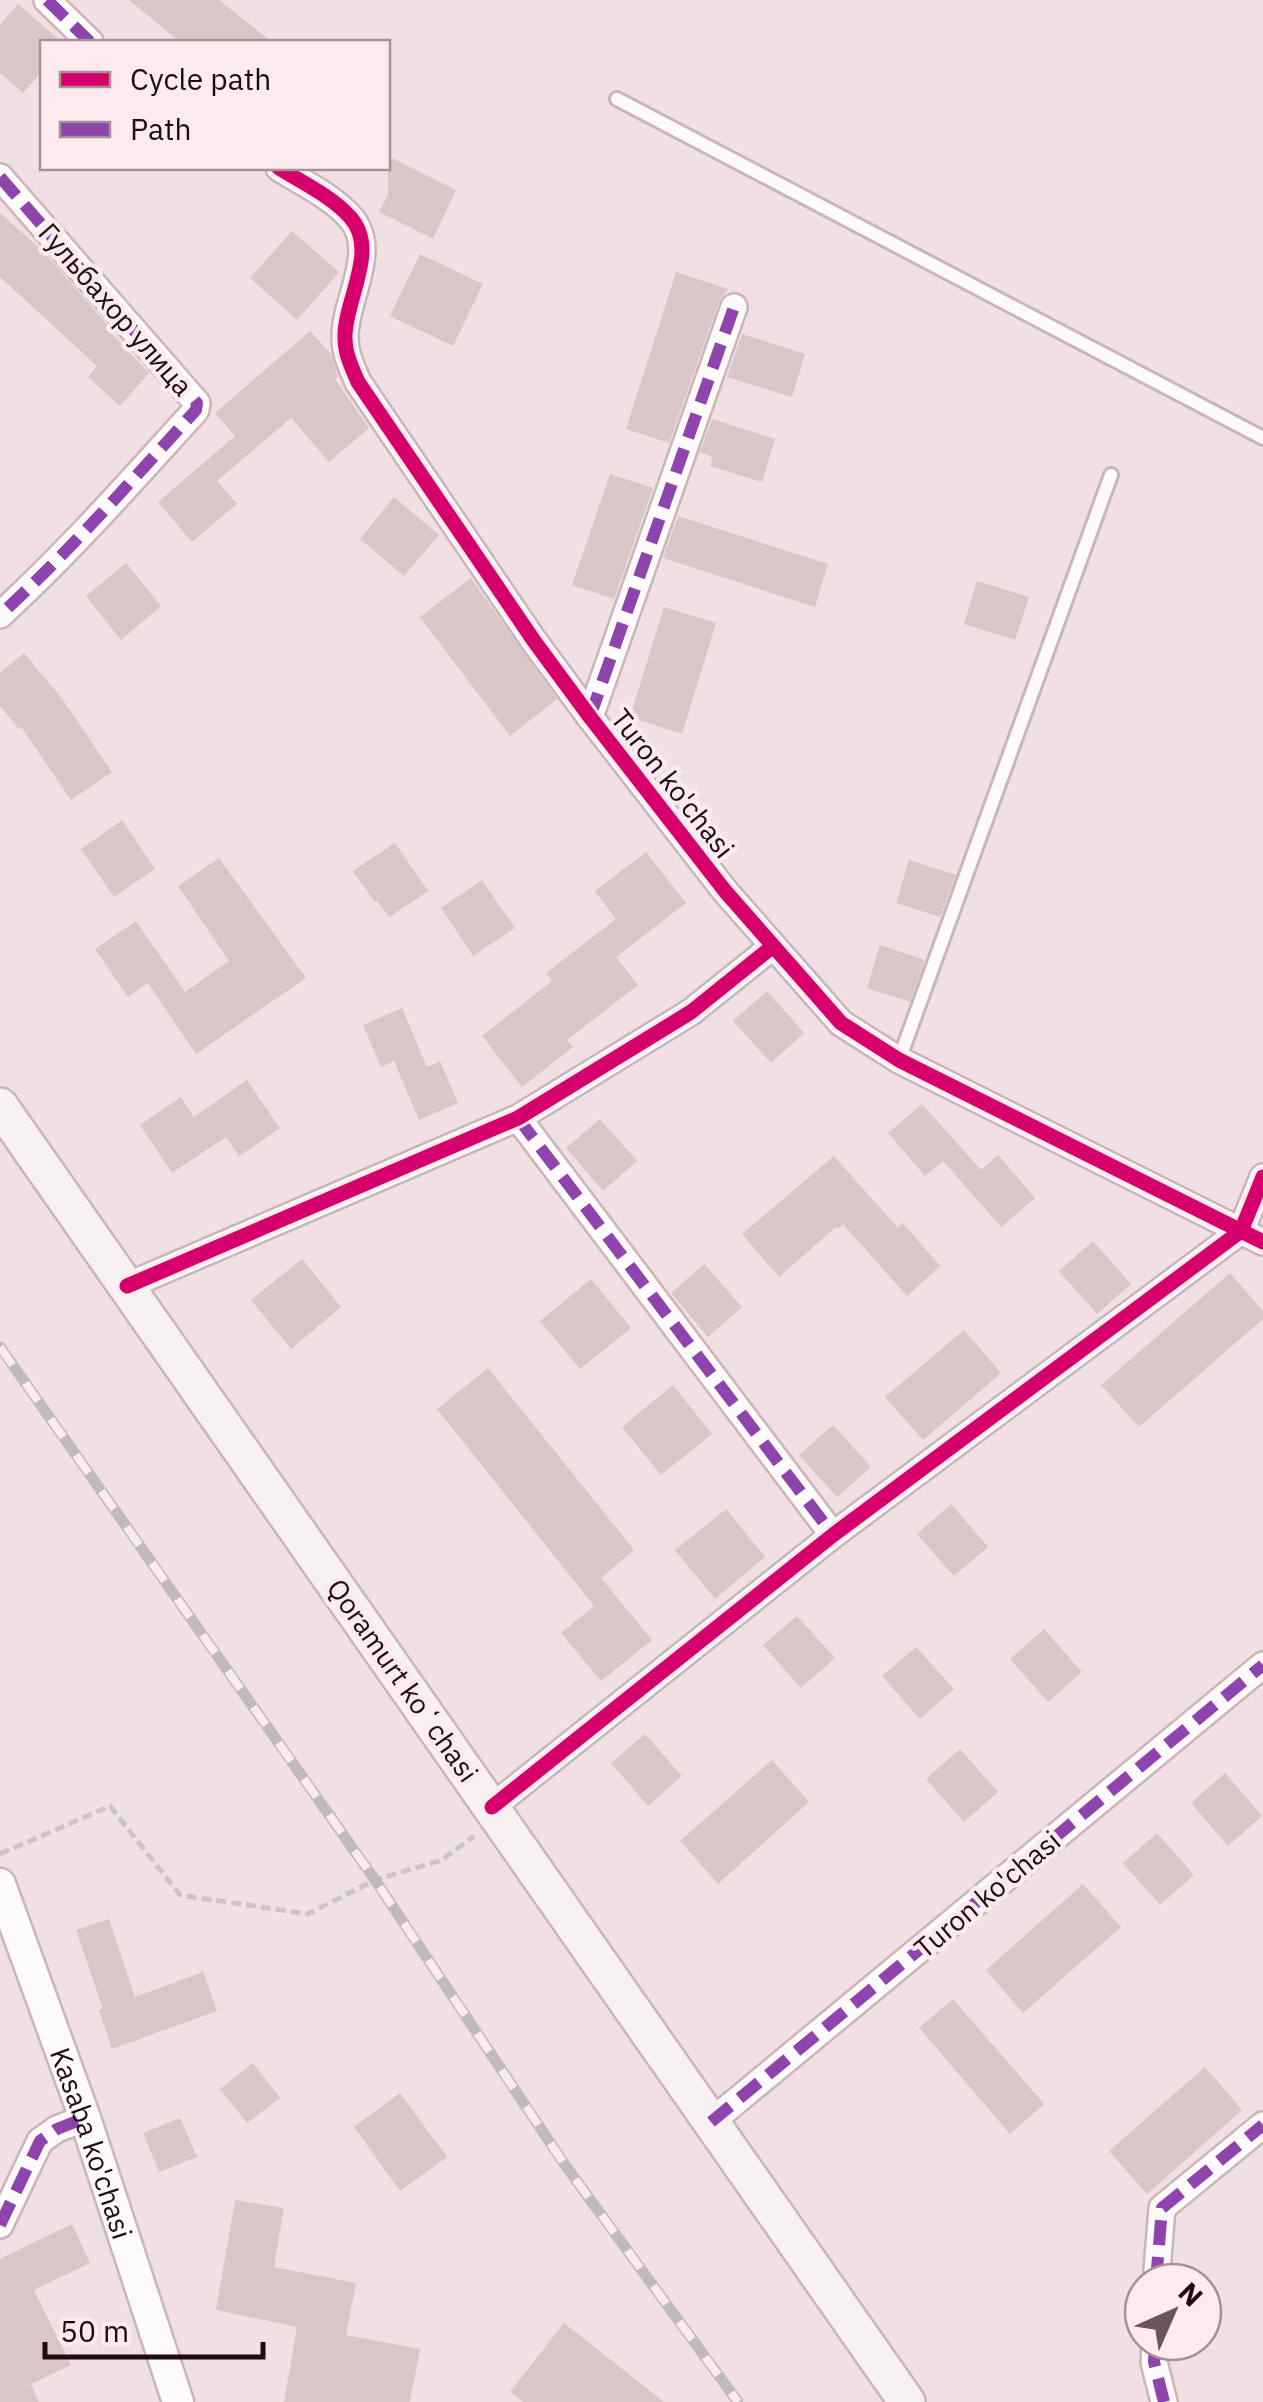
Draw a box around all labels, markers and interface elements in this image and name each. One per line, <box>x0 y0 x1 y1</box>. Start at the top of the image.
legend <box>40 40 390 170</box>
text: Cycle path <box>130 59 271 98</box>
text: Path <box>130 109 191 148</box>
street label: Гульбахор улица <box>31 215 201 403</box>
street label: Turon ko'chasi <box>603 701 743 865</box>
street label: Qoramurt koʻchasi <box>319 1571 487 1789</box>
street label: Turon ko'chasi <box>906 1822 1068 1966</box>
street label: Kasaba ko'chasi <box>42 2042 142 2244</box>
north arrow <box>1123 2262 1223 2362</box>
text: N <box>1171 2274 1211 2314</box>
scale bar <box>45 2297 262 2359</box>
text: 50 m <box>60 2311 129 2350</box>

